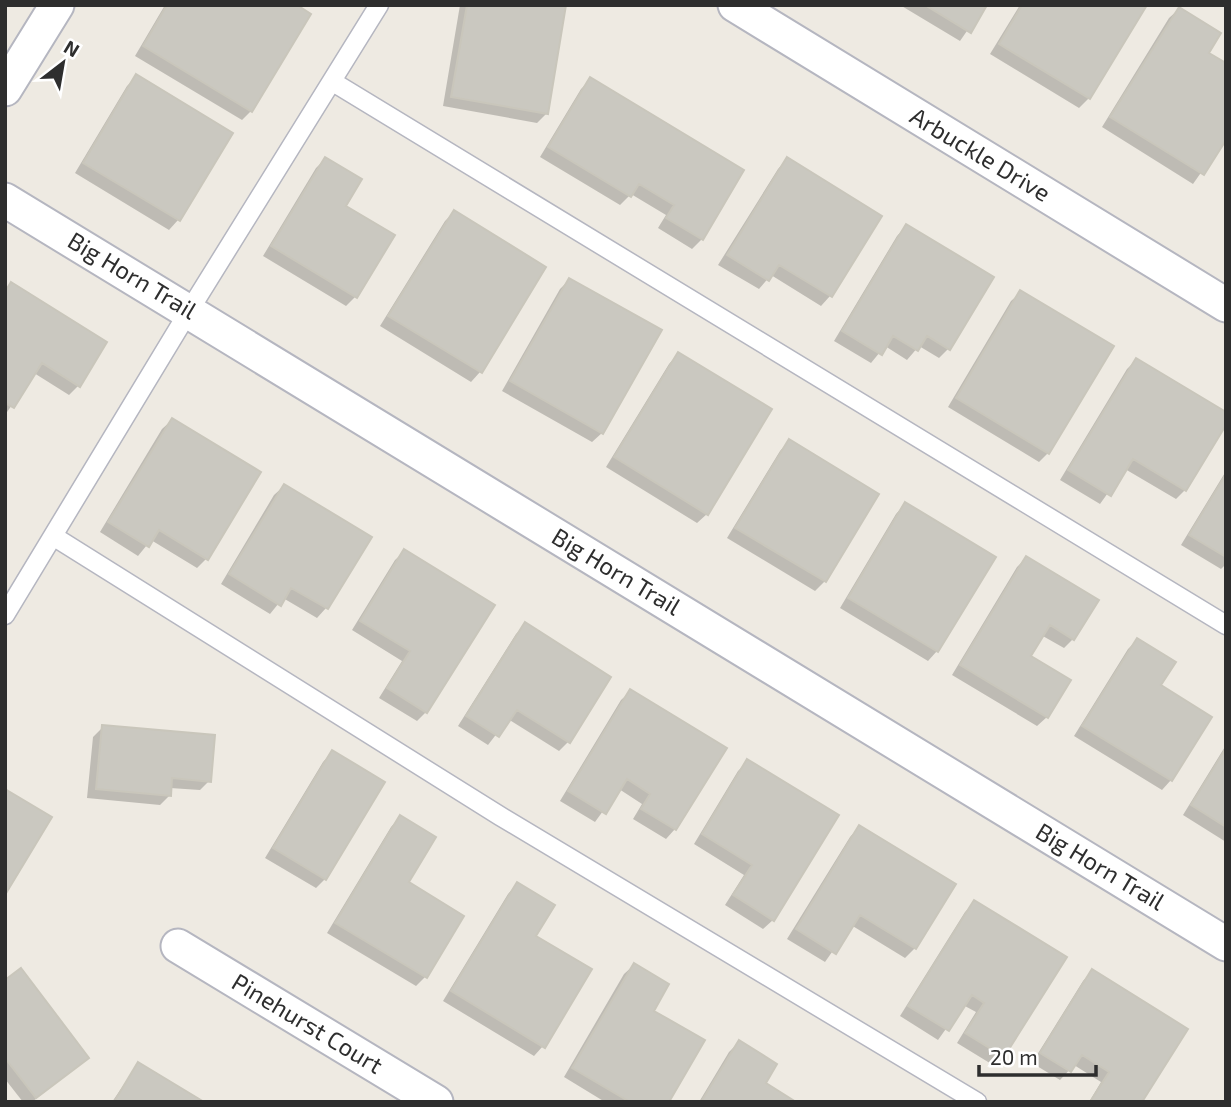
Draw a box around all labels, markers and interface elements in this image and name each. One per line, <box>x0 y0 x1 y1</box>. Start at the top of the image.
north arrow <box>28 28 98 98</box>
text: N <box>60 35 84 61</box>
street label: Arbuckle Drive <box>905 101 1056 207</box>
street label: Big Horn Trail <box>63 225 202 325</box>
street label: Big Horn Trail <box>547 521 686 621</box>
street label: Big Horn Trail <box>1031 816 1170 916</box>
street label: Pinehurst Court <box>227 966 388 1079</box>
scale bar <box>979 1034 1096 1078</box>
text: 20 m <box>990 1044 1038 1069</box>

